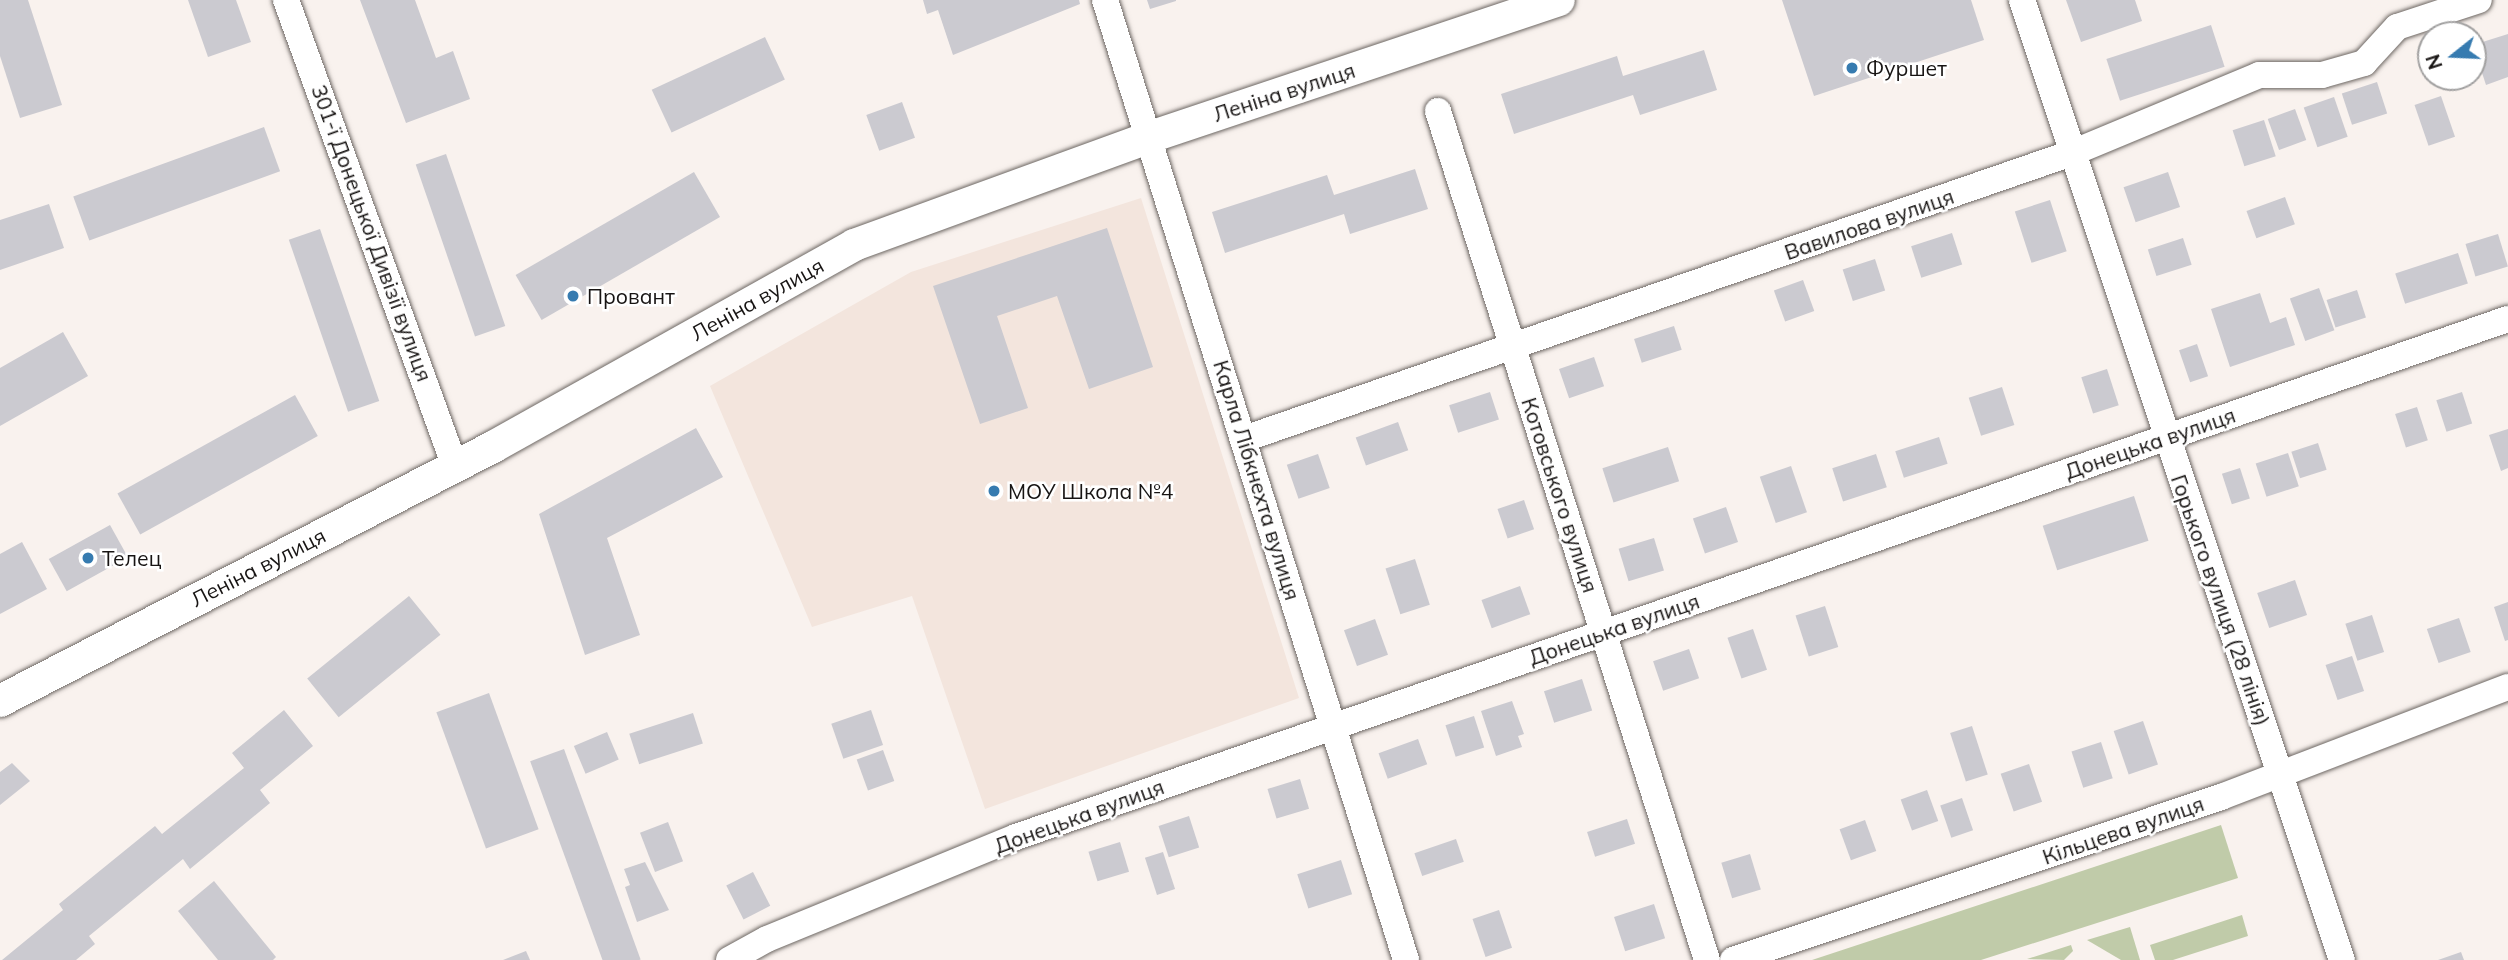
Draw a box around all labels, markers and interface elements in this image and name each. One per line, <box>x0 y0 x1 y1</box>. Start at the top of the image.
north arrow <box>2417 21 2487 91</box>
text: N <box>2420 51 2448 72</box>
place label: Фуршет <box>1866 55 1947 81</box>
street label: Леніна вулиця <box>1210 57 1358 127</box>
marker: Фуршет <box>1844 60 1860 76</box>
street label: 301-ї Донецької Дивізії вулиця <box>307 81 437 385</box>
street label: Вавилова вулиця <box>1781 183 1957 265</box>
street label: Леніна вулиця <box>686 252 828 346</box>
place label: Провант <box>587 283 675 309</box>
marker: Провант <box>565 288 581 304</box>
street label: Карла Лібкнехта вулиця <box>1208 357 1306 603</box>
street label: Котовського вулиця <box>1517 394 1603 596</box>
street label: Донецька вулиця <box>2061 402 2239 484</box>
street label: Горького вулиця (28 лiнiя) <box>2166 471 2276 729</box>
place label: МОУ Школа №4 <box>1008 478 1173 504</box>
marker: МОУ Школа №4 <box>986 483 1002 499</box>
street label: Леніна вулиця <box>186 522 330 612</box>
place label: Телец <box>102 545 162 571</box>
marker: Телец <box>80 550 96 566</box>
street label: Донецька вулиця <box>1525 588 1703 670</box>
street label: Донецька вулиця <box>991 774 1167 858</box>
street label: Кільцева вулиця <box>2039 791 2207 869</box>

